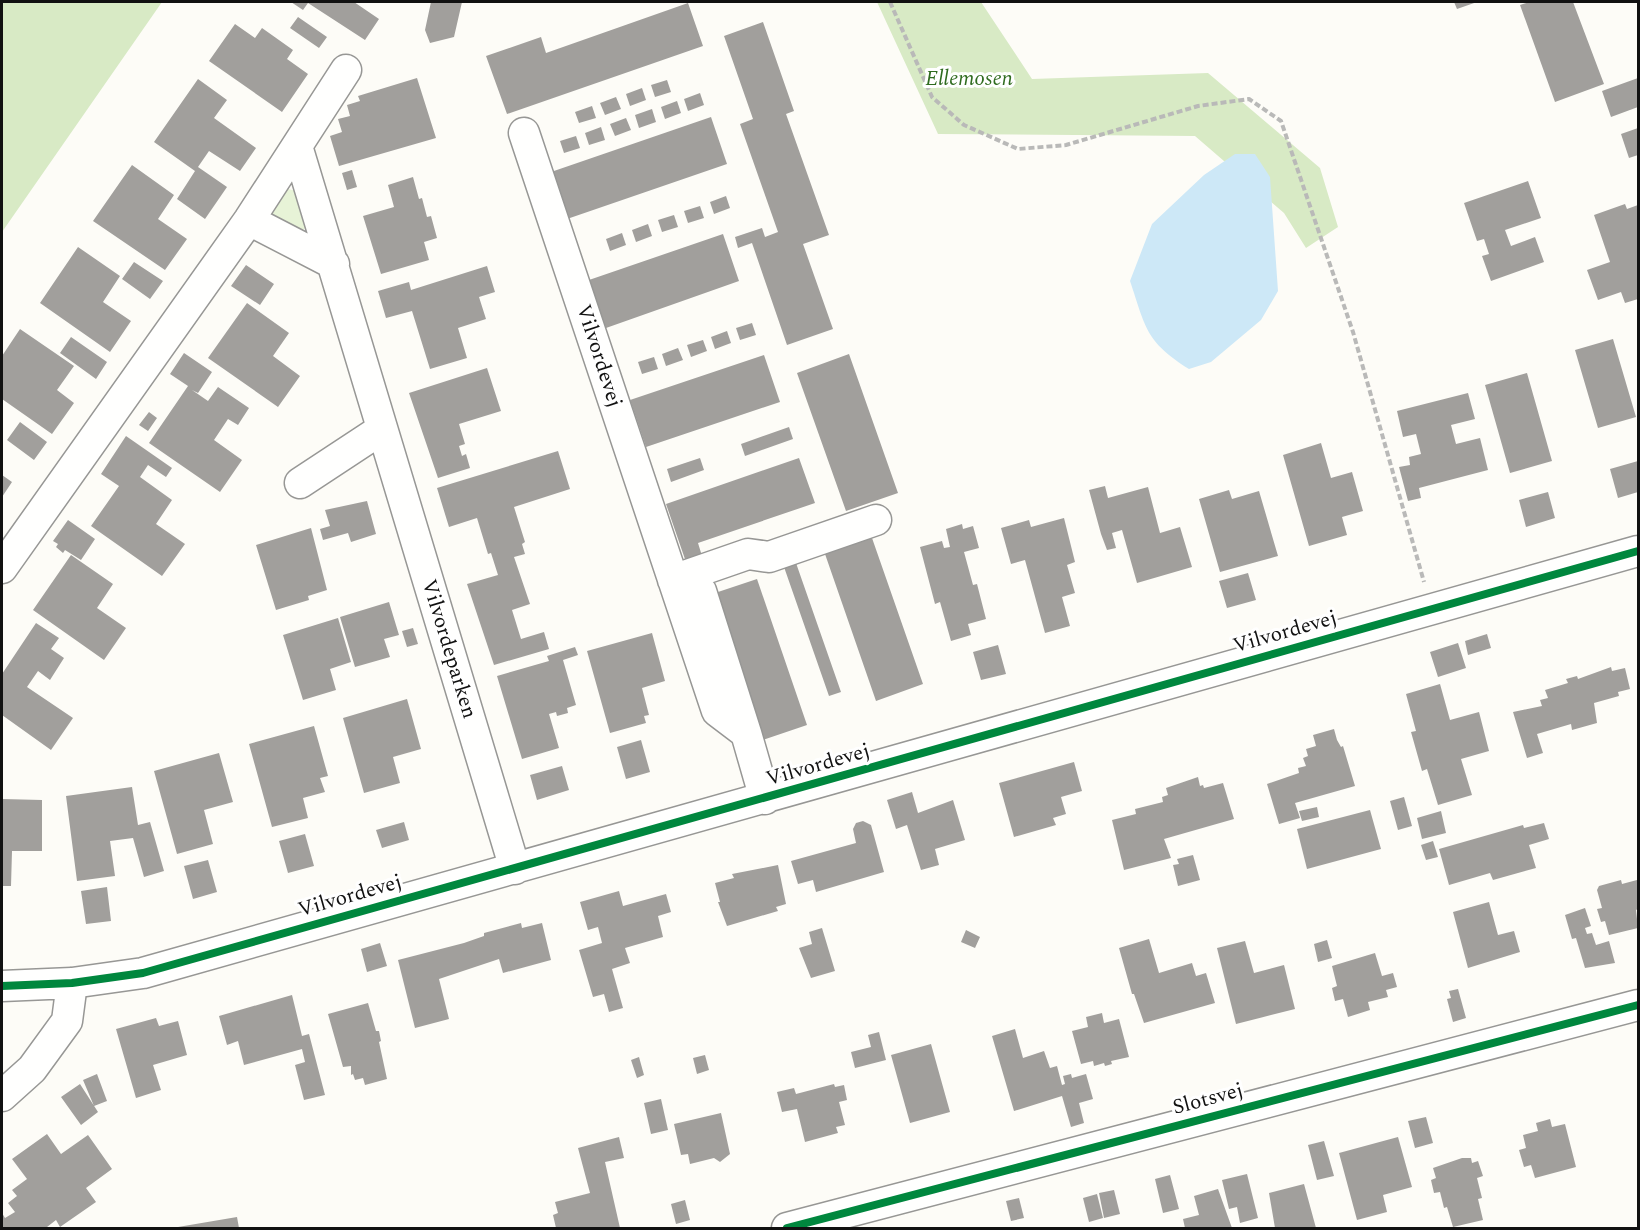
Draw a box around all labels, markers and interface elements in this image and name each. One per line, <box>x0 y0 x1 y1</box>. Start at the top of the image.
park label: Ellemosen <box>925 63 1013 95</box>
street label: Vilvordevej <box>567 300 631 412</box>
street label: Vilvordeparken <box>413 575 485 723</box>
street label: Vilvordevej <box>1229 602 1341 662</box>
street label: Vilvordevej <box>762 735 874 795</box>
street label: Vilvordevej <box>294 866 406 926</box>
street label: Slotsvej <box>1169 1074 1247 1124</box>

